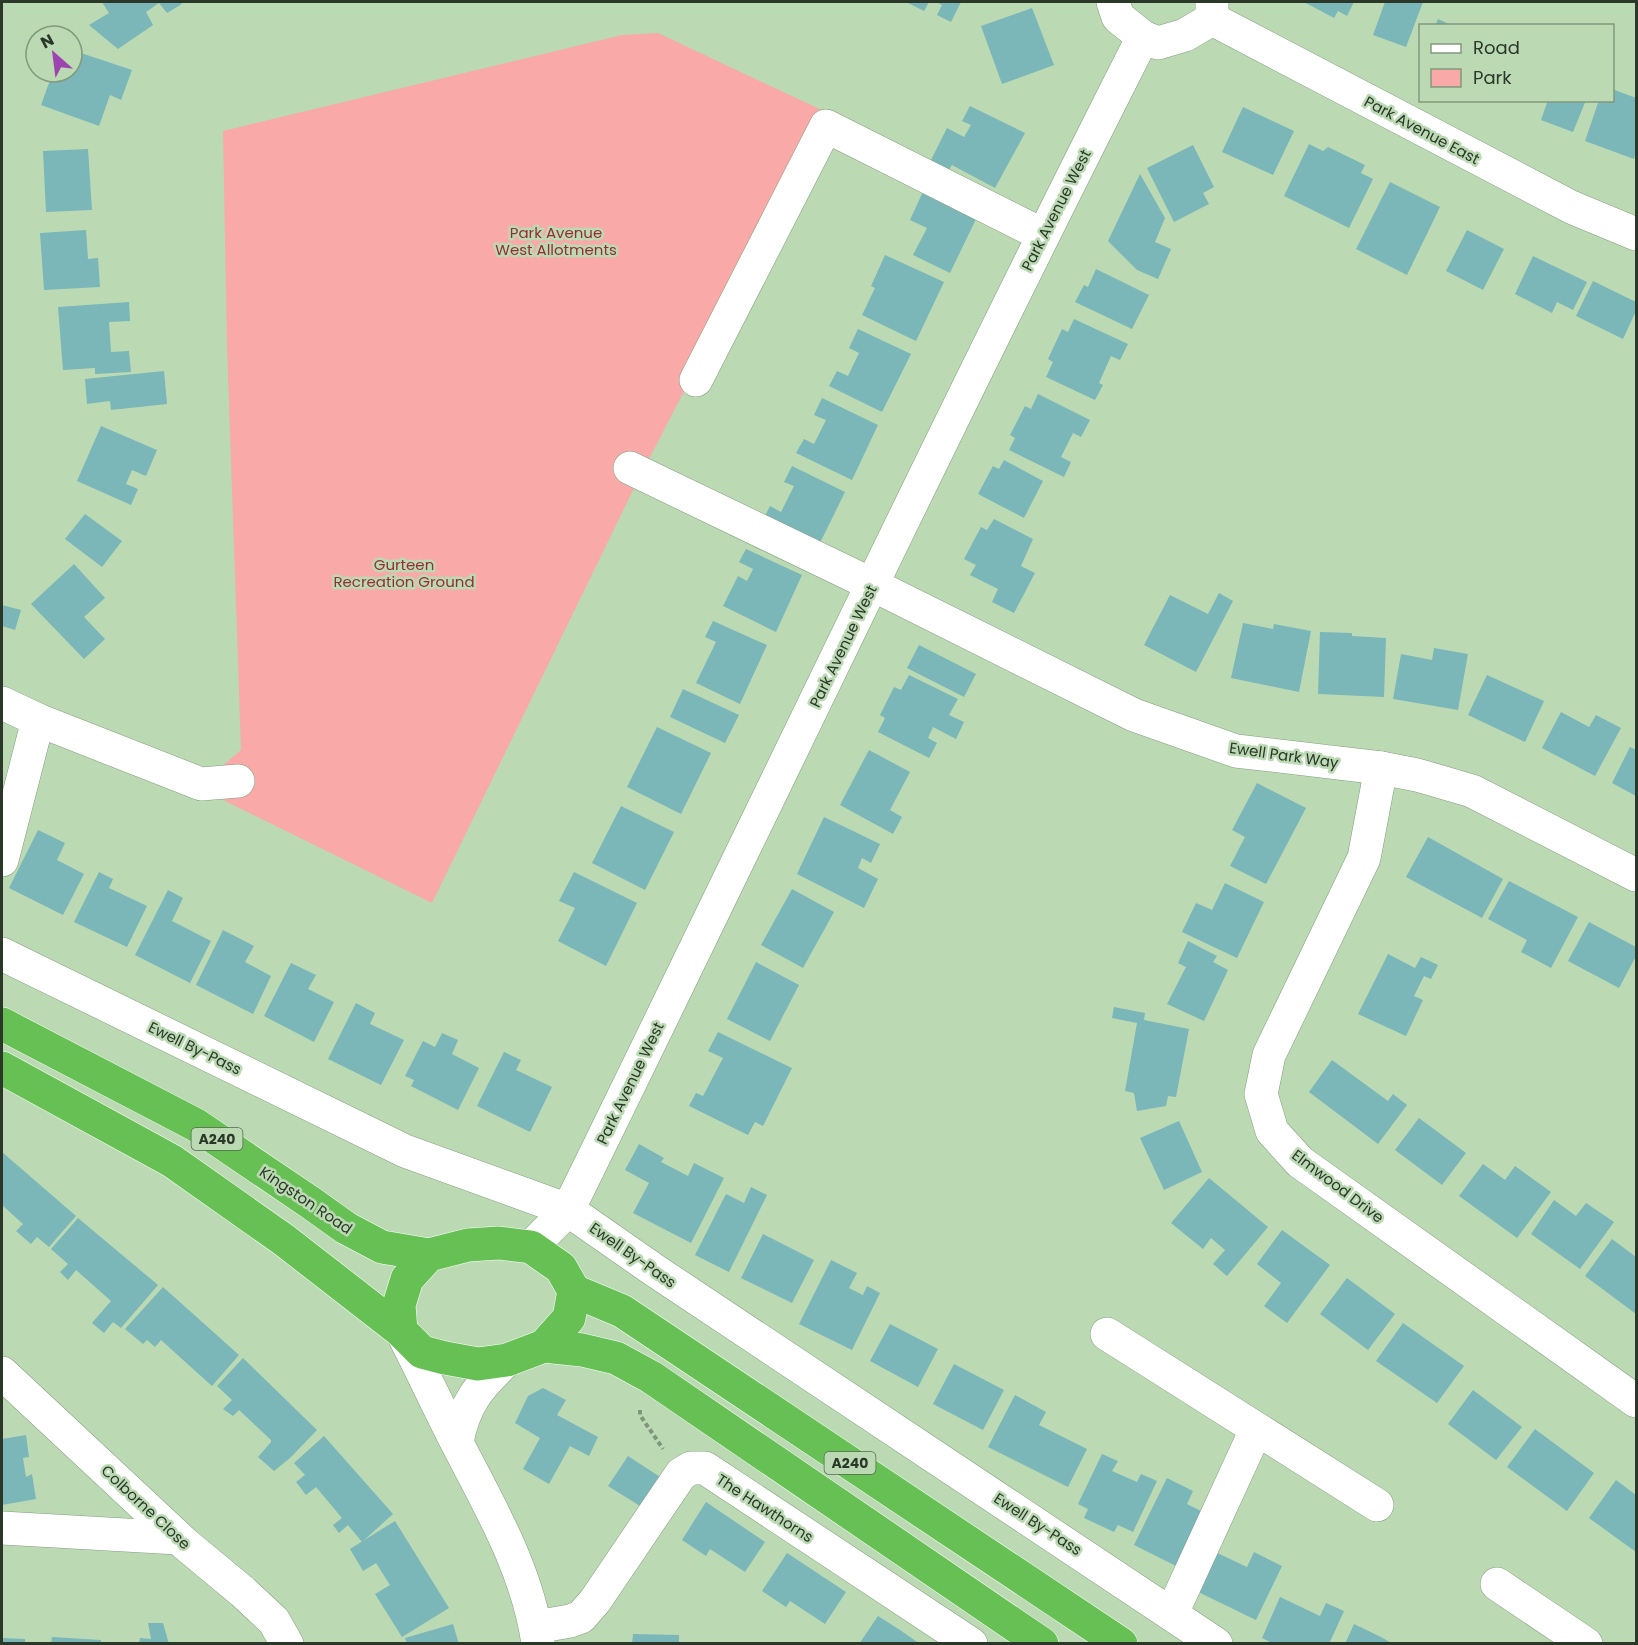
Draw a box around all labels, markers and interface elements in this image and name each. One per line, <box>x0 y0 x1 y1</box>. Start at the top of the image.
north arrow <box>24 24 84 84</box>
legend <box>1419 24 1614 102</box>
text: N <box>36 28 58 54</box>
text: Road <box>1473 35 1520 60</box>
text: Park <box>1473 65 1512 90</box>
street label: Park Avenue East <box>1361 91 1483 169</box>
street label: Park Avenue West <box>1016 146 1096 274</box>
park label: Park Avenue West Allotments <box>495 222 617 260</box>
park label: Gurteen Recreation Ground <box>333 554 475 592</box>
street label: Park Avenue West <box>804 581 882 711</box>
street label: Ewell Park Way <box>1228 737 1340 773</box>
street label: Ewell By-Pass <box>145 1016 245 1080</box>
street label: Park Avenue West <box>591 1018 669 1148</box>
road number: A240 <box>192 1128 242 1150</box>
street label: Elmwood Drive <box>1288 1144 1388 1228</box>
street label: Kingston Road <box>255 1161 357 1239</box>
street label: Ewell By-Pass <box>586 1217 681 1293</box>
road number: A240 <box>824 1452 876 1474</box>
street label: Colborne Close <box>97 1460 195 1554</box>
street label: The Hawthorns <box>713 1469 818 1547</box>
street label: Ewell By-Pass <box>990 1488 1086 1560</box>

